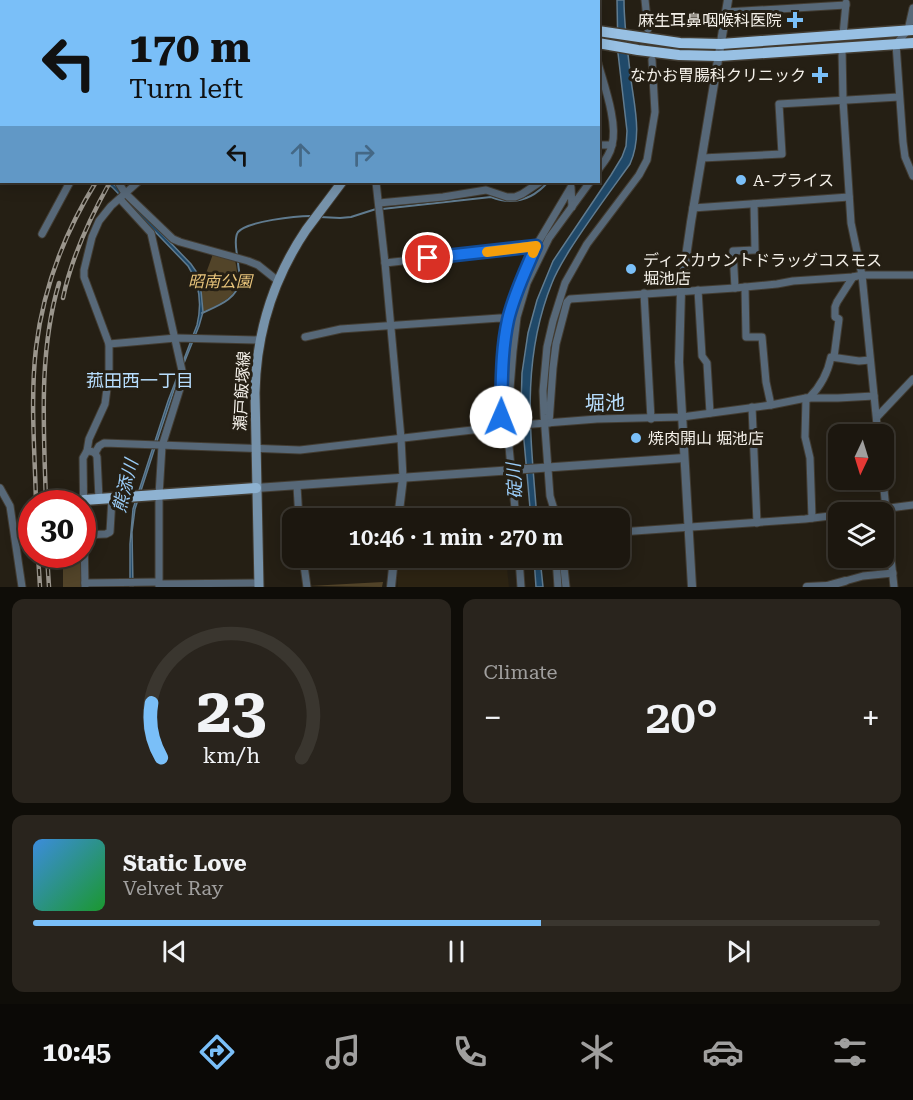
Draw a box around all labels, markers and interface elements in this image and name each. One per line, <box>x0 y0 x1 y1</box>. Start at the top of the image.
place label: 麻生耳鼻咽喉科医院 <box>638 11 782 30</box>
marker: 麻生耳鼻咽喉科医院 <box>786 11 804 29</box>
text: 170 m <box>129 23 251 72</box>
icon: left <box>30 24 108 102</box>
place label: なかお胃腸科クリニック <box>630 66 806 85</box>
marker: なかお胃腸科クリニック <box>811 66 829 84</box>
text: Turn left <box>129 73 243 105</box>
icon: left <box>221 138 254 171</box>
icon: ahead <box>284 138 317 171</box>
icon: right <box>347 138 380 171</box>
place label: A-プライス <box>753 171 834 190</box>
marker: A-プライス <box>734 173 748 187</box>
pin <box>402 232 453 283</box>
icon: arrive <box>411 241 444 274</box>
place label: ディスカウントドラッグコスモス 堀池店 <box>643 251 882 288</box>
marker: ディスカウントドラッグコスモス 堀池店 <box>624 262 638 276</box>
park label: 昭南公園 <box>188 272 254 291</box>
street label: 瀬戸飯塚線 <box>230 351 254 431</box>
district label: 菰田西一丁目 <box>86 370 194 391</box>
position arrow <box>469 385 533 449</box>
district label: 堀池 <box>585 391 625 415</box>
north arrow <box>828 424 894 490</box>
map controls <box>828 424 894 568</box>
place label: 焼肉開山 堀池店 <box>648 429 764 448</box>
marker: 焼肉開山 堀池店 <box>629 431 643 445</box>
water label: 熊添川 <box>108 455 142 515</box>
water label: 碇川 <box>502 460 525 500</box>
speed limit sign: 30 <box>18 490 96 568</box>
button: layers <box>828 502 894 568</box>
text: 10:46 · 1 min · 270 m <box>349 525 563 550</box>
text: Climate <box>484 660 558 684</box>
text: 23 <box>196 674 266 747</box>
text: 20° <box>645 691 718 744</box>
text: − <box>484 698 502 737</box>
text: + <box>862 698 880 737</box>
text: km/h <box>203 743 260 768</box>
text: Static Love <box>123 851 247 876</box>
text: Velvet Ray <box>123 876 223 900</box>
icon: previous <box>158 935 191 968</box>
icon: pause <box>440 935 473 968</box>
icon: next <box>722 935 755 968</box>
icon: directions <box>196 1031 238 1073</box>
icon: music <box>322 1031 364 1073</box>
icon: phone <box>449 1031 491 1073</box>
icon: climate <box>576 1031 618 1073</box>
icon: car <box>702 1031 744 1073</box>
icon: filters <box>829 1031 871 1073</box>
text: 10:45 <box>42 1036 111 1068</box>

